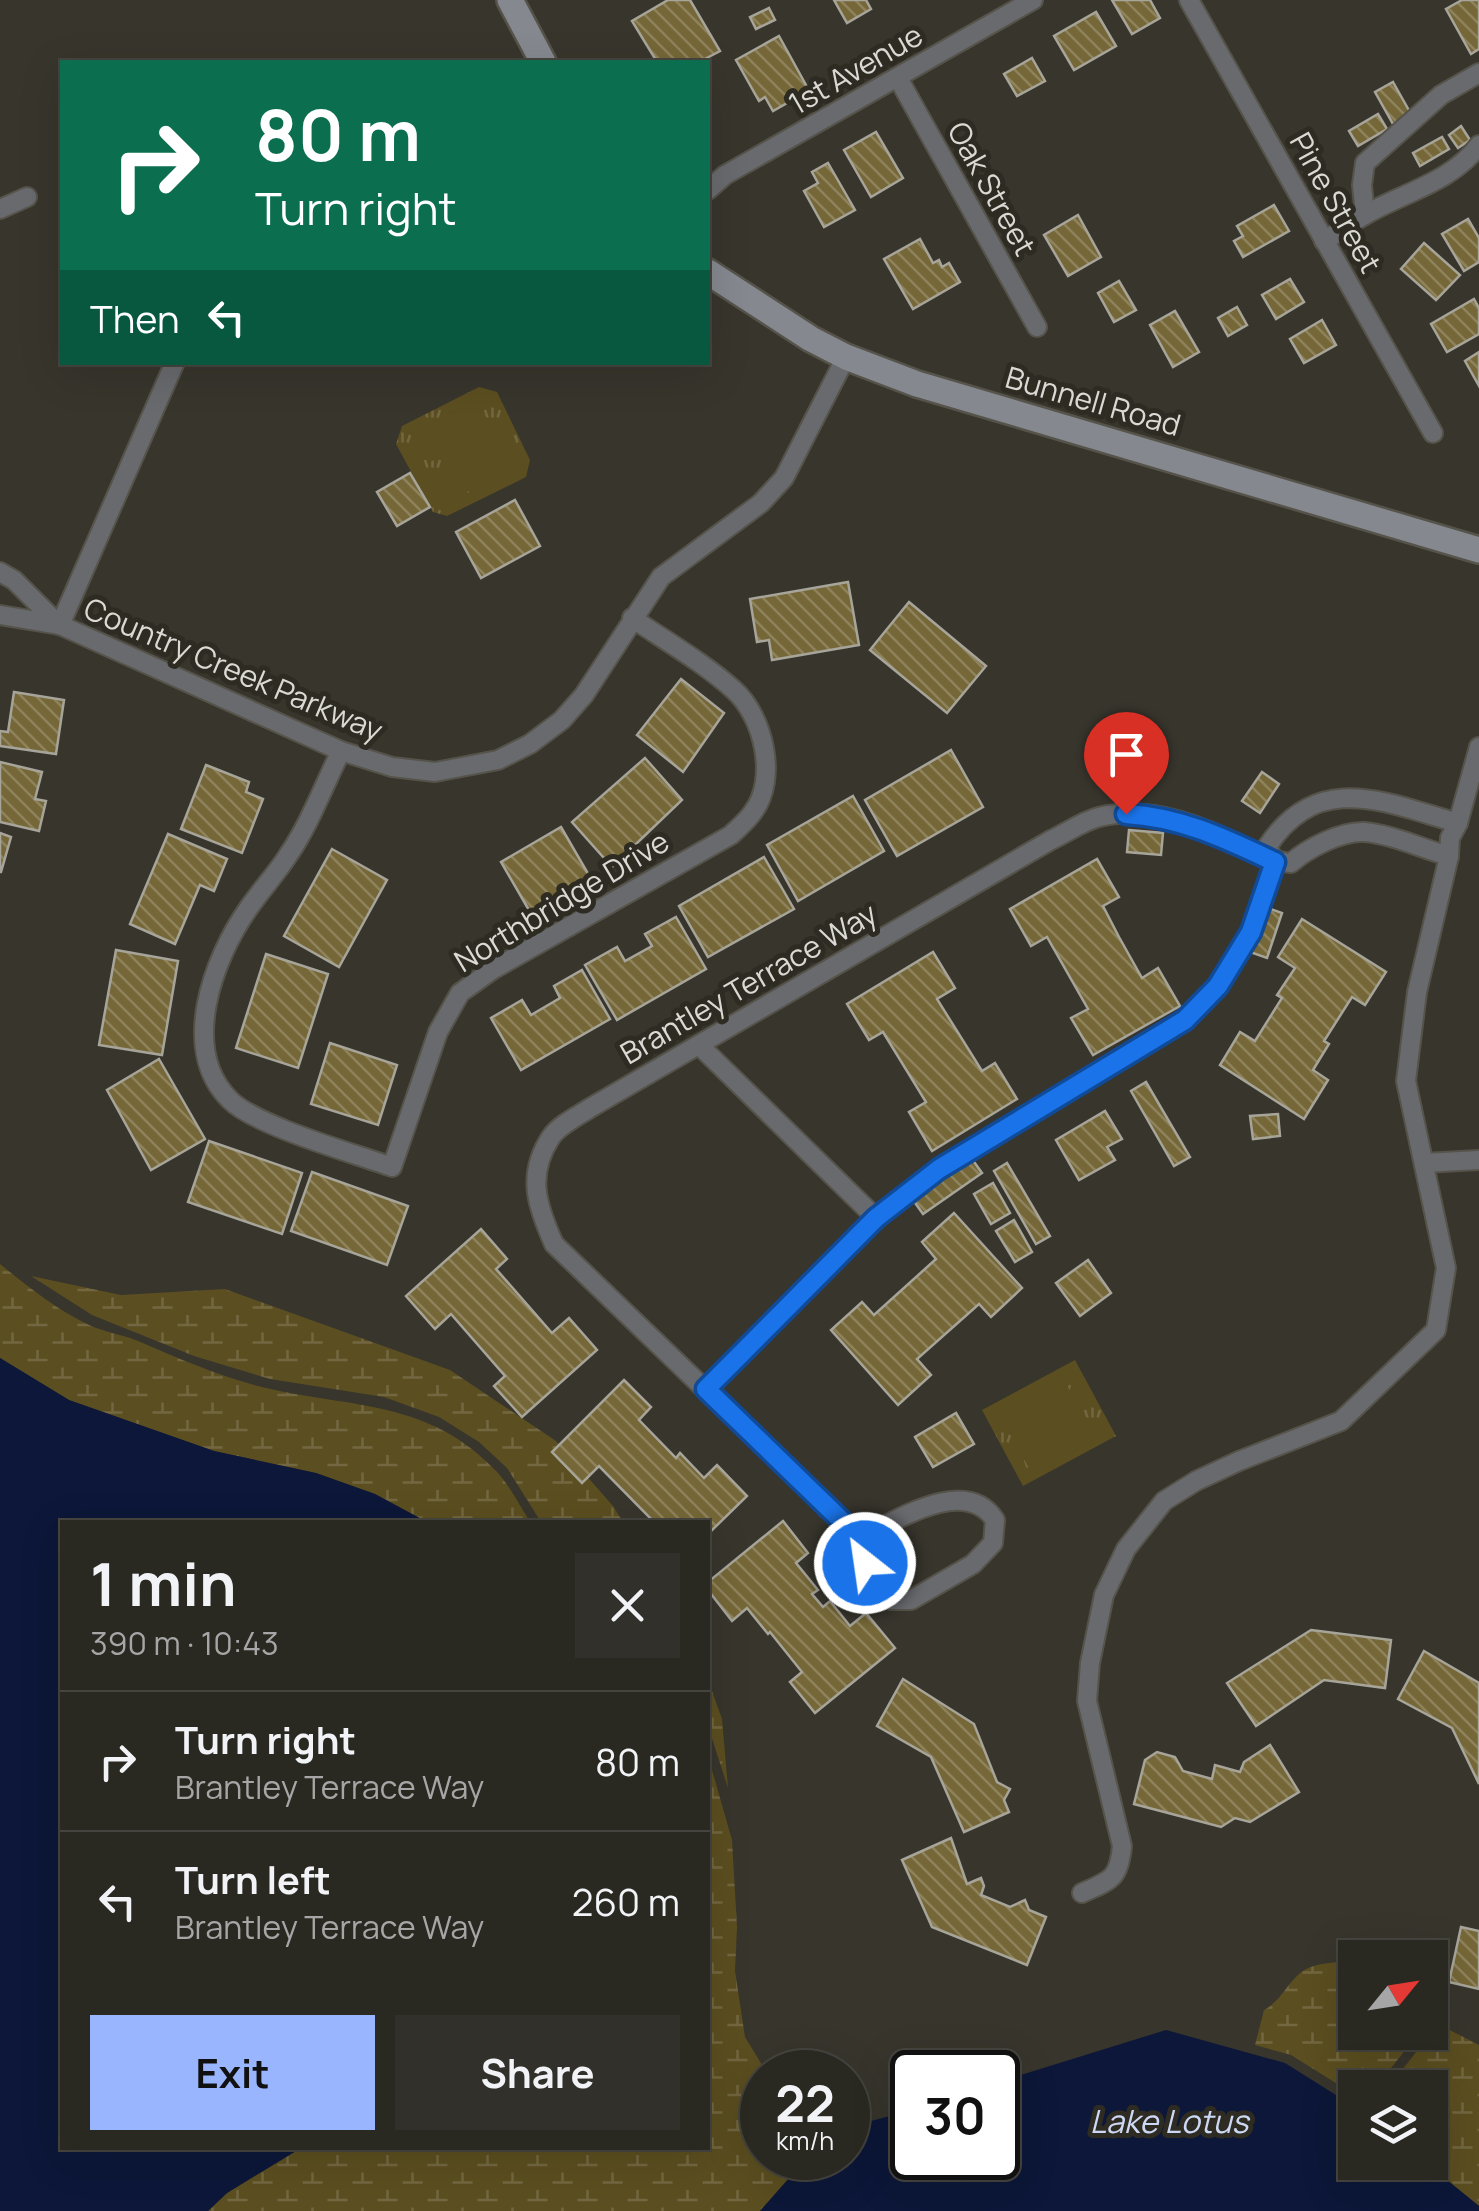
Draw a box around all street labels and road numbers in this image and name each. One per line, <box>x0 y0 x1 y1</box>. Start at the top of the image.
street label: 1st Avenue <box>781 14 930 123</box>
street label: Oak Street <box>939 114 1046 263</box>
street label: Pine Street <box>1281 125 1392 280</box>
street label: Bunnell Road <box>1001 356 1186 445</box>
street label: Country Creek Parkway <box>78 587 389 750</box>
street label: Northbridge Drive <box>446 820 676 981</box>
street label: Brantley Terrace Way <box>612 892 884 1073</box>

